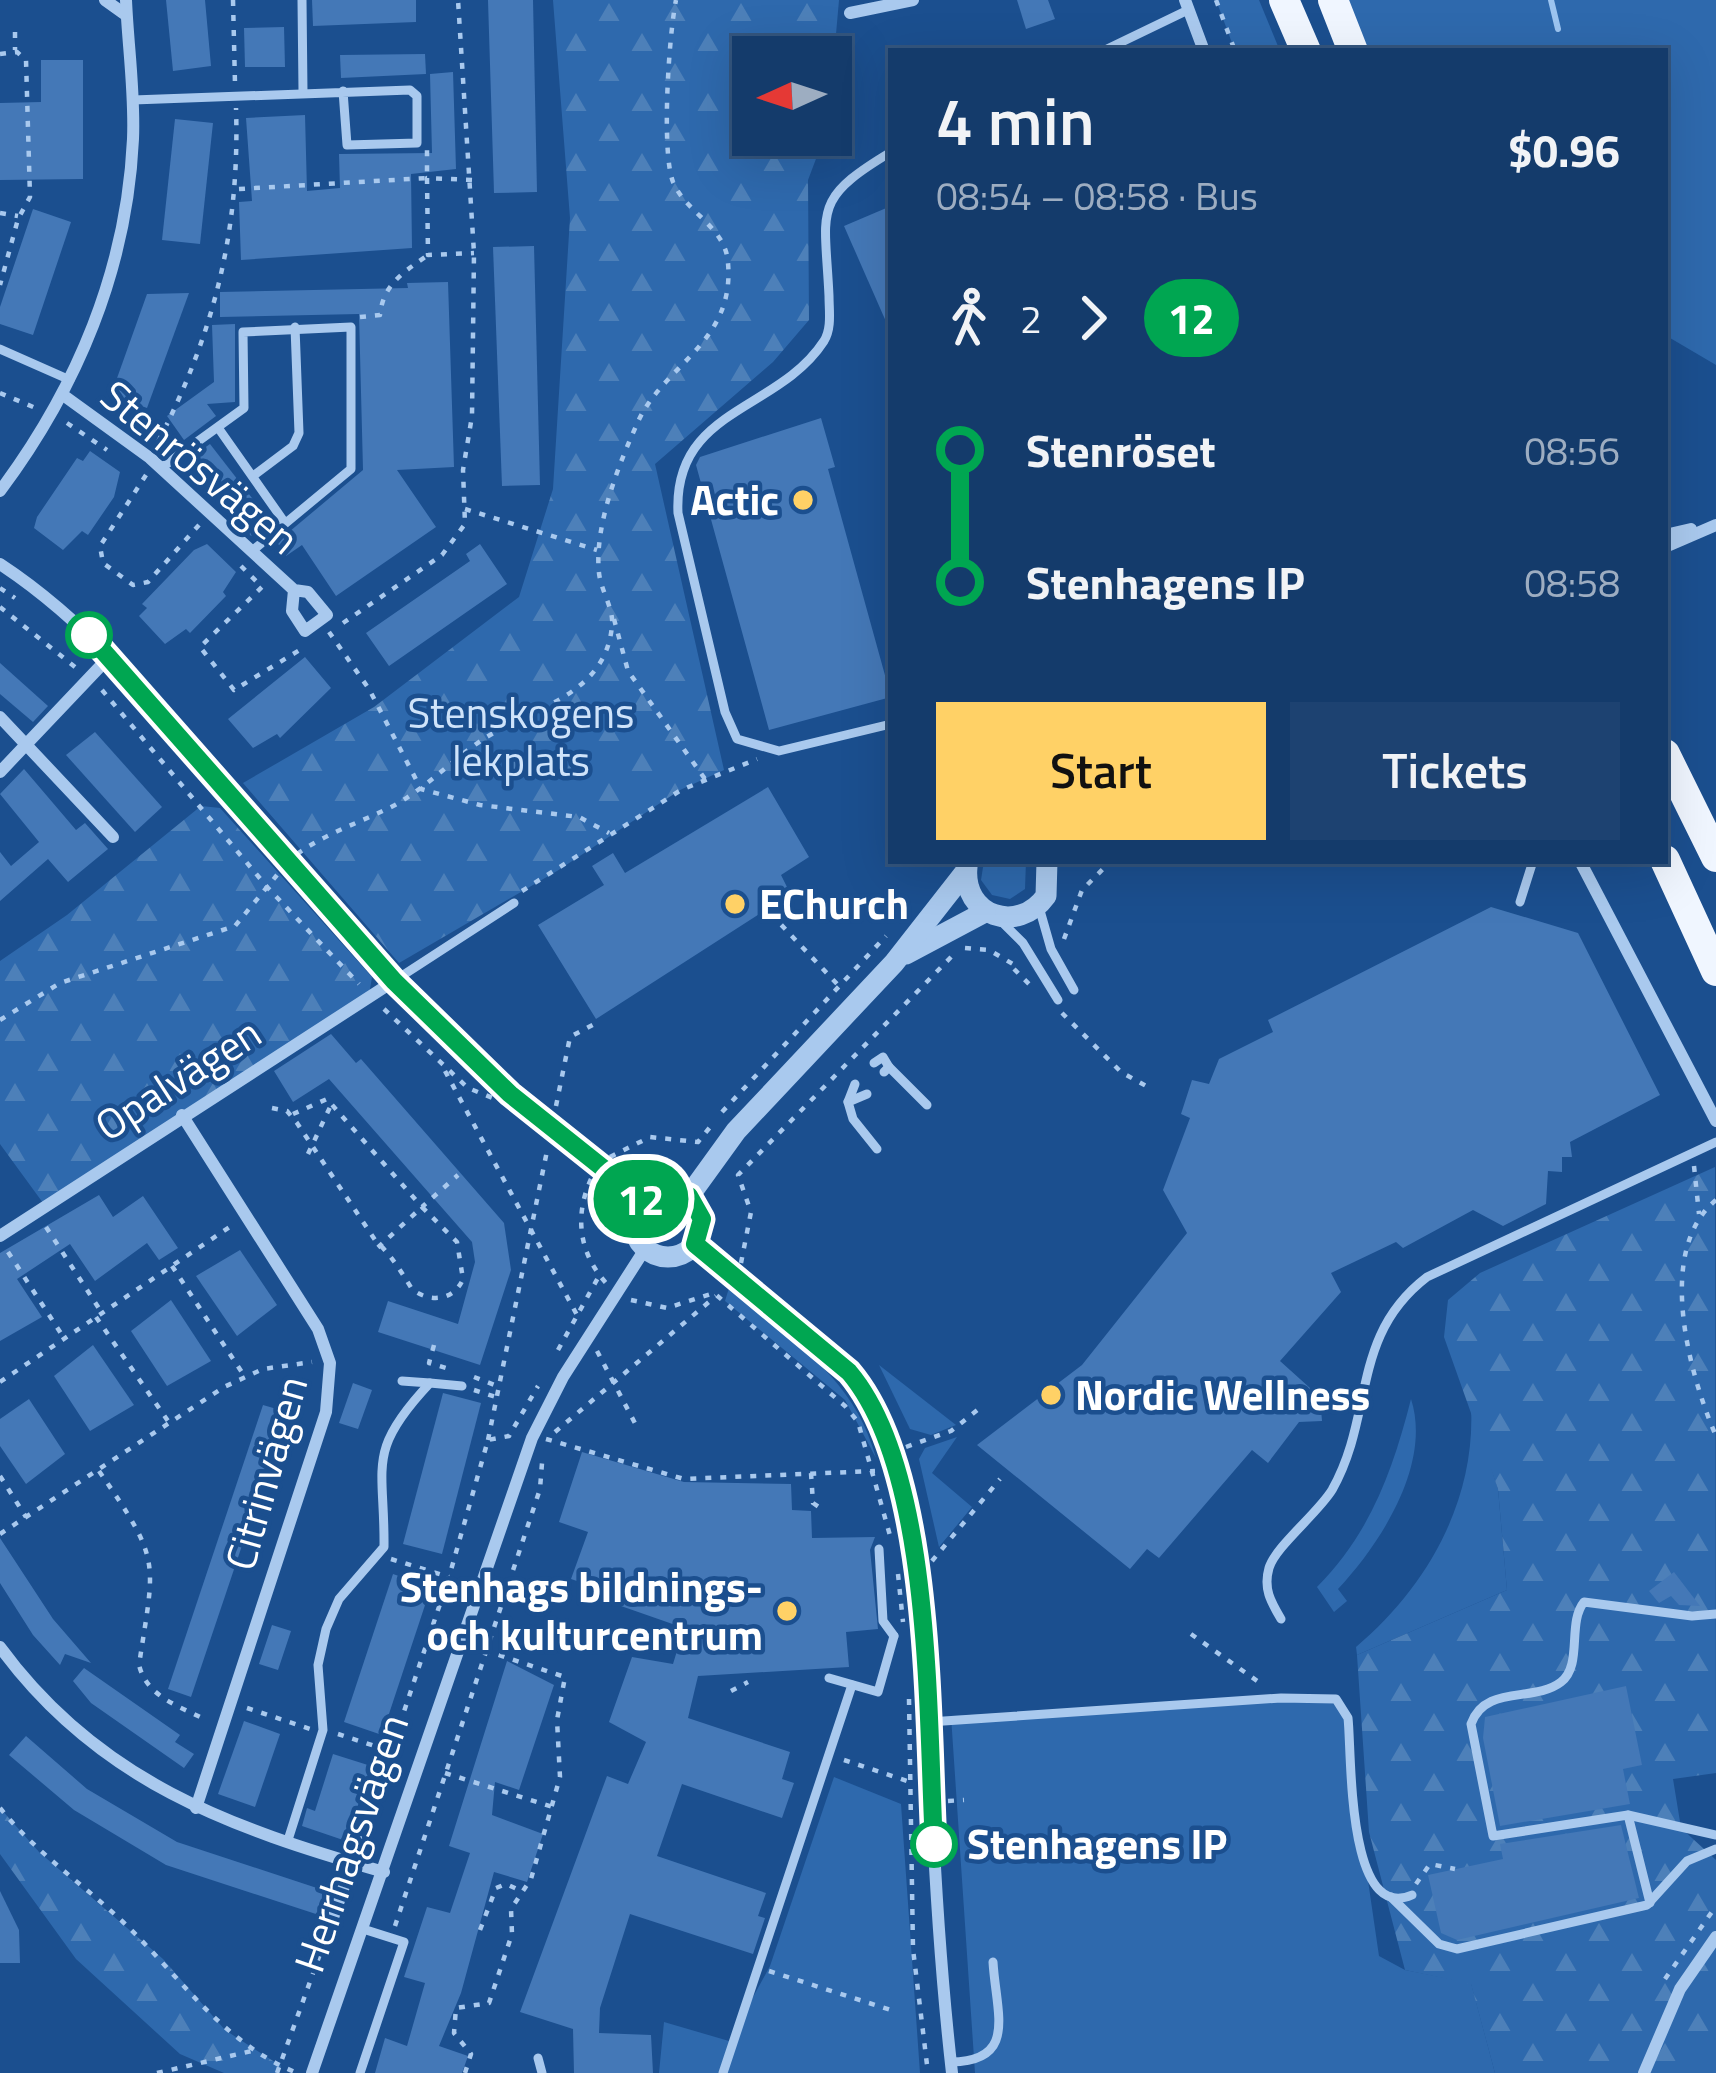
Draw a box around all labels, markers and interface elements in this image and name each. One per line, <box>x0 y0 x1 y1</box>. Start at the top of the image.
north arrow <box>732 36 852 156</box>
map controls <box>732 36 852 156</box>
text: 4 min <box>936 70 1095 171</box>
text: $0.96 <box>1508 116 1620 184</box>
text: 08:54 – 08:58 · Bus <box>936 166 1258 225</box>
icon: walk <box>936 285 1002 351</box>
icon: forward <box>1060 285 1126 351</box>
text: 12 <box>1168 286 1215 350</box>
text: 2 <box>1020 289 1042 348</box>
street label: Stenrösvägen <box>87 364 314 569</box>
text: Stenröset <box>1026 416 1216 484</box>
text: 08:56 <box>1524 421 1620 480</box>
place label: Actic <box>690 467 779 531</box>
marker: Actic <box>790 487 816 513</box>
text: Stenhagens IP <box>1026 548 1305 616</box>
text: 08:58 <box>1524 553 1620 612</box>
unlabelled marker <box>67 613 111 657</box>
park label: Stenskogens lekplats <box>407 680 635 792</box>
button: Start <box>936 702 1266 840</box>
button: Tickets <box>1290 702 1620 840</box>
place label: EChurch <box>759 871 909 935</box>
marker: EChurch <box>722 891 748 917</box>
street label: Opalvägen <box>82 1000 273 1156</box>
line badge: 12 <box>587 1160 695 1238</box>
text: 12 <box>617 1167 665 1231</box>
place label: Nordic Wellness <box>1075 1362 1370 1426</box>
street label: Citrinvägen <box>207 1368 323 1577</box>
marker: Nordic Wellness <box>1038 1382 1064 1408</box>
place label: Stenhags bildnings- och kulturcentrum <box>399 1554 763 1666</box>
marker: Stenhags bildnings- och kulturcentrum <box>774 1598 800 1624</box>
street label: Herrhagsvägen <box>276 1705 424 1980</box>
place label: Stenhagens IP <box>967 1811 1227 1875</box>
marker: Stenhagens IP <box>912 1822 956 1866</box>

